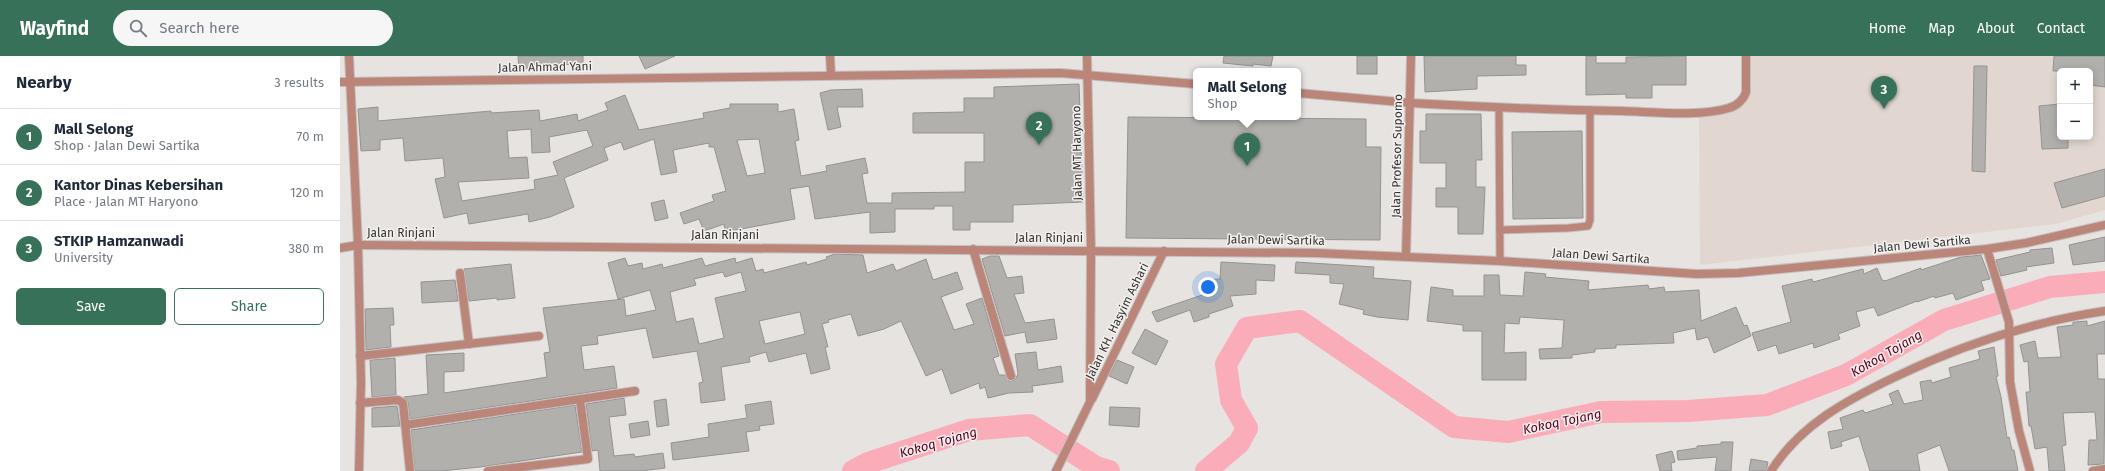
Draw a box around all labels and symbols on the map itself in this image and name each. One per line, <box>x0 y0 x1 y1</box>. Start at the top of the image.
street label: Jalan Ahmad Yani <box>498 59 592 75</box>
pin: 3 <box>1871 76 1897 109</box>
street label: Jalan Profesor Supomo <box>1389 94 1405 218</box>
street label: Jalan MT Haryono <box>1069 105 1085 201</box>
pin: 2 <box>1026 112 1052 145</box>
pin: 1 <box>1234 133 1260 166</box>
street label: Jalan Rinjani <box>367 226 435 240</box>
street label: Jalan Rinjani <box>691 228 759 242</box>
street label: Jalan Rinjani <box>1015 231 1083 245</box>
street label: Jalan Dewi Sartika <box>1227 232 1325 248</box>
street label: Jalan Dewi Sartika <box>1873 233 1971 255</box>
street label: Jalan Dewi Sartika <box>1552 246 1650 266</box>
street label: Jalan KH. Hasyim Ashari <box>1083 260 1151 382</box>
your location <box>1198 277 1218 297</box>
water label: Kokoq Tojang <box>1848 327 1925 380</box>
water label: Kokoq Tojang <box>1521 406 1603 437</box>
water label: Kokoq Tojang <box>898 424 979 461</box>

